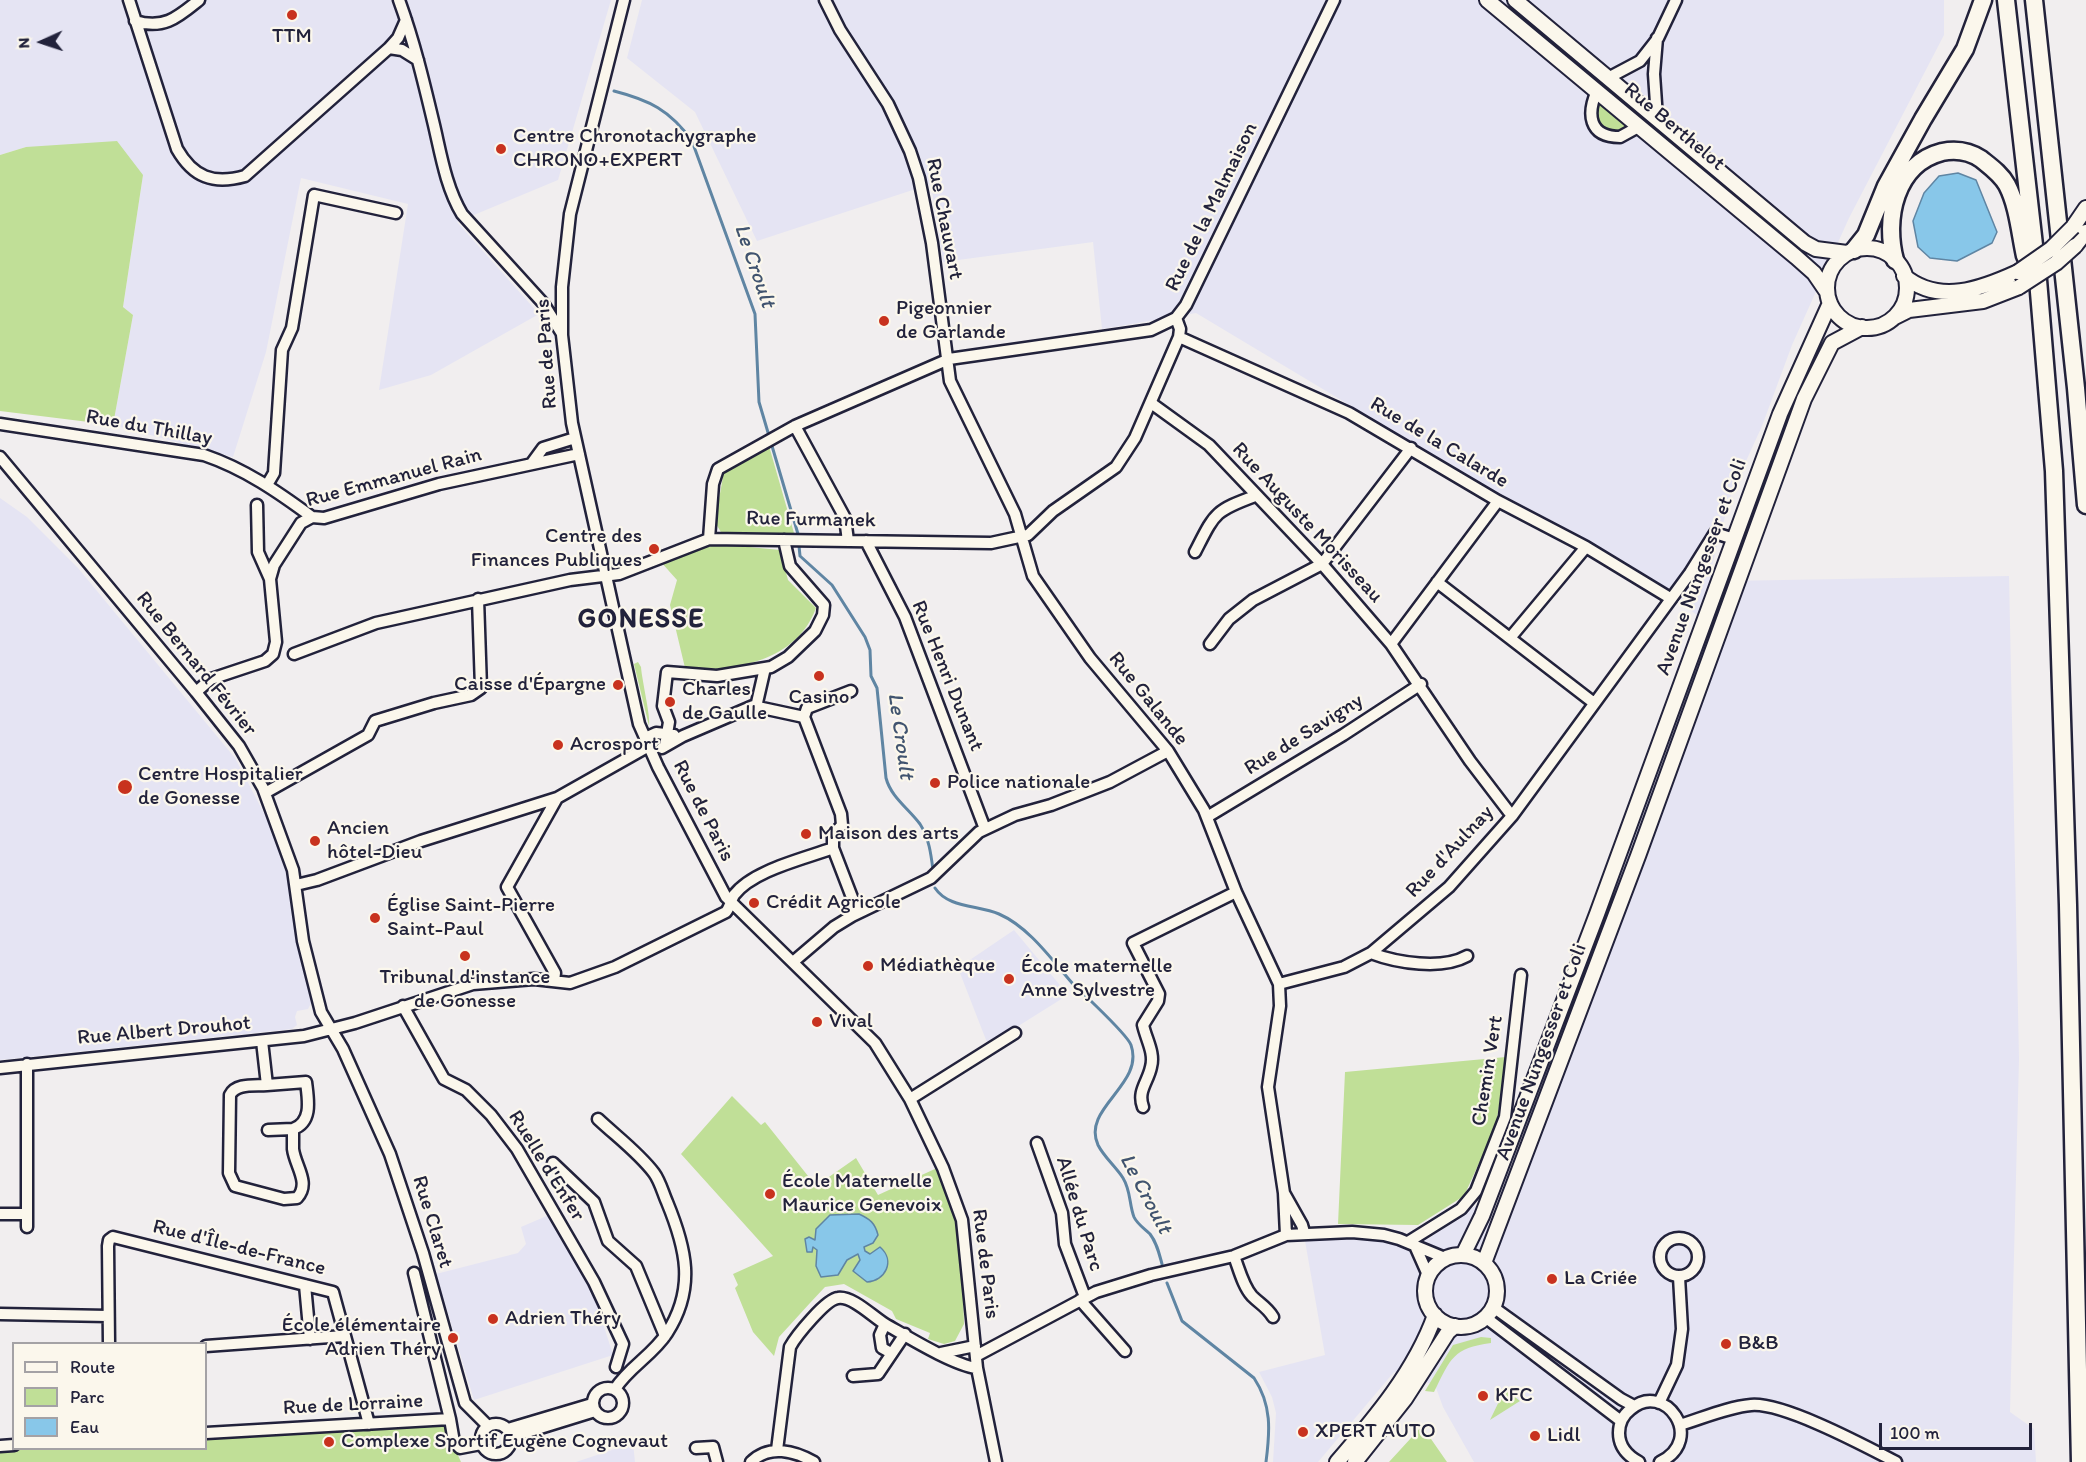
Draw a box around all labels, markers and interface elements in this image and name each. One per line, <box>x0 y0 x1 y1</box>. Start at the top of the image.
marker: TTM <box>285 8 299 22</box>
north arrow <box>12 12 72 72</box>
place label: TTM <box>272 24 312 50</box>
text: N <box>14 37 33 49</box>
street label: Rue Berthelot <box>1618 77 1730 177</box>
street label: Rue de la Malmaison <box>1160 118 1264 296</box>
place label: Centre Chronotachygraphe CHRONO+EXPERT <box>513 124 756 174</box>
marker: Centre Chronotachygraphe CHRONO+EXPERT <box>494 142 508 156</box>
street label: Rue Chauvart <box>920 156 968 282</box>
water label: Le Croult <box>727 221 781 311</box>
place label: Pigeonnier de Garlande <box>896 296 1006 346</box>
street label: Rue de Paris <box>531 298 563 410</box>
marker: Pigeonnier de Garlande <box>877 314 891 328</box>
street label: Rue de la Calarde <box>1365 392 1513 494</box>
street label: Rue du Thillay <box>84 405 214 451</box>
street label: Rue Auguste Morisseau <box>1226 437 1388 609</box>
street label: Rue Emmanuel Rain <box>303 442 485 514</box>
street label: Avenue Nungesser et Coli <box>1651 455 1753 679</box>
street label: Rue Furmanek <box>746 506 876 534</box>
place label: Centre des Finances Publiques <box>471 524 642 574</box>
marker: Centre des Finances Publiques <box>647 542 661 556</box>
street label: Rue Bernard Février <box>130 587 262 741</box>
street label: Rue Henri Dunant <box>905 597 989 755</box>
district label: GONESSE <box>577 604 705 636</box>
street label: Rue Galande <box>1103 647 1193 751</box>
marker: Casino <box>812 669 826 683</box>
place label: Caisse d'Épargne <box>454 672 606 698</box>
place label: Charles de Gaulle <box>682 677 767 727</box>
marker: Caisse d'Épargne <box>611 678 625 692</box>
place label: Casino <box>788 685 850 711</box>
street label: Rue de Savigny <box>1240 688 1368 782</box>
water label: Le Croult <box>881 691 919 781</box>
marker: Charles de Gaulle <box>663 695 677 709</box>
place label: Acrosport <box>570 732 659 758</box>
marker: Acrosport <box>551 738 565 752</box>
street label: Rue de Paris <box>667 756 739 866</box>
place label: Centre Hospitalier de Gonesse <box>138 762 303 812</box>
place label: Police nationale <box>947 770 1090 796</box>
marker: Police nationale <box>928 776 942 790</box>
marker: Centre Hospitalier de Gonesse <box>116 778 134 796</box>
street label: Rue d'Aulnay <box>1401 800 1499 904</box>
place label: Ancien hôtel-Dieu <box>327 816 422 866</box>
place label: Maison des arts <box>818 821 959 847</box>
marker: Maison des arts <box>799 827 813 841</box>
marker: Ancien hôtel-Dieu <box>308 834 322 848</box>
place label: Crédit Agricole <box>766 890 901 916</box>
place label: Église Saint-Pierre Saint-Paul <box>387 893 555 943</box>
marker: Crédit Agricole <box>747 896 761 910</box>
marker: Église Saint-Pierre Saint-Paul <box>368 911 382 925</box>
street label: Avenue Nungesser et Coli <box>1491 940 1593 1164</box>
marker: Tribunal d'instance de Gonesse <box>458 949 472 963</box>
place label: Médiathèque <box>880 953 995 979</box>
place label: École maternelle Anne Sylvestre <box>1021 954 1172 1004</box>
marker: Médiathèque <box>861 959 875 973</box>
place label: Tribunal d'instance de Gonesse <box>380 965 550 1015</box>
marker: École maternelle Anne Sylvestre <box>1002 972 1016 986</box>
place label: Vival <box>829 1009 873 1035</box>
street label: Rue Albert Drouhot <box>76 1011 252 1051</box>
street label: Chemin Vert <box>1467 1014 1509 1128</box>
marker: Vival <box>810 1015 824 1029</box>
street label: Ruelle d'Enfer <box>502 1106 590 1226</box>
water label: Le Croult <box>1113 1149 1177 1239</box>
street label: Allée du Parc <box>1050 1154 1108 1274</box>
place label: École Maternelle Maurice Genevoix <box>782 1169 941 1219</box>
street label: Rue Claret <box>406 1173 458 1271</box>
marker: École Maternelle Maurice Genevoix <box>763 1187 777 1201</box>
street label: Rue de Paris <box>966 1208 1004 1320</box>
street label: Rue d'Île-de-France <box>150 1214 328 1282</box>
place label: La Criée <box>1564 1266 1637 1292</box>
marker: La Criée <box>1545 1272 1559 1286</box>
place label: Adrien Théry <box>505 1306 621 1332</box>
marker: Adrien Théry <box>486 1312 500 1326</box>
place label: École élémentaire Adrien Théry <box>282 1313 441 1363</box>
marker: École élémentaire Adrien Théry <box>446 1331 460 1345</box>
place label: B&B <box>1738 1331 1778 1357</box>
marker: B&B <box>1719 1337 1733 1351</box>
legend <box>12 1342 207 1450</box>
text: Route <box>70 1356 115 1378</box>
place label: KFC <box>1495 1383 1533 1409</box>
text: Parc <box>70 1386 104 1408</box>
street label: Rue de Lorraine <box>282 1389 424 1421</box>
marker: KFC <box>1476 1389 1490 1403</box>
scale bar <box>1882 1411 2035 1449</box>
text: Eau <box>70 1416 99 1438</box>
place label: XPERT AUTO <box>1315 1419 1436 1445</box>
text: 100 m <box>1890 1422 1940 1444</box>
place label: Lidl <box>1547 1423 1581 1449</box>
marker: XPERT AUTO <box>1296 1425 1310 1439</box>
place label: Complexe Sportif Eugène Cognevaut <box>341 1429 668 1455</box>
marker: Lidl <box>1528 1429 1542 1443</box>
marker: Complexe Sportif Eugène Cognevaut <box>322 1435 336 1449</box>

